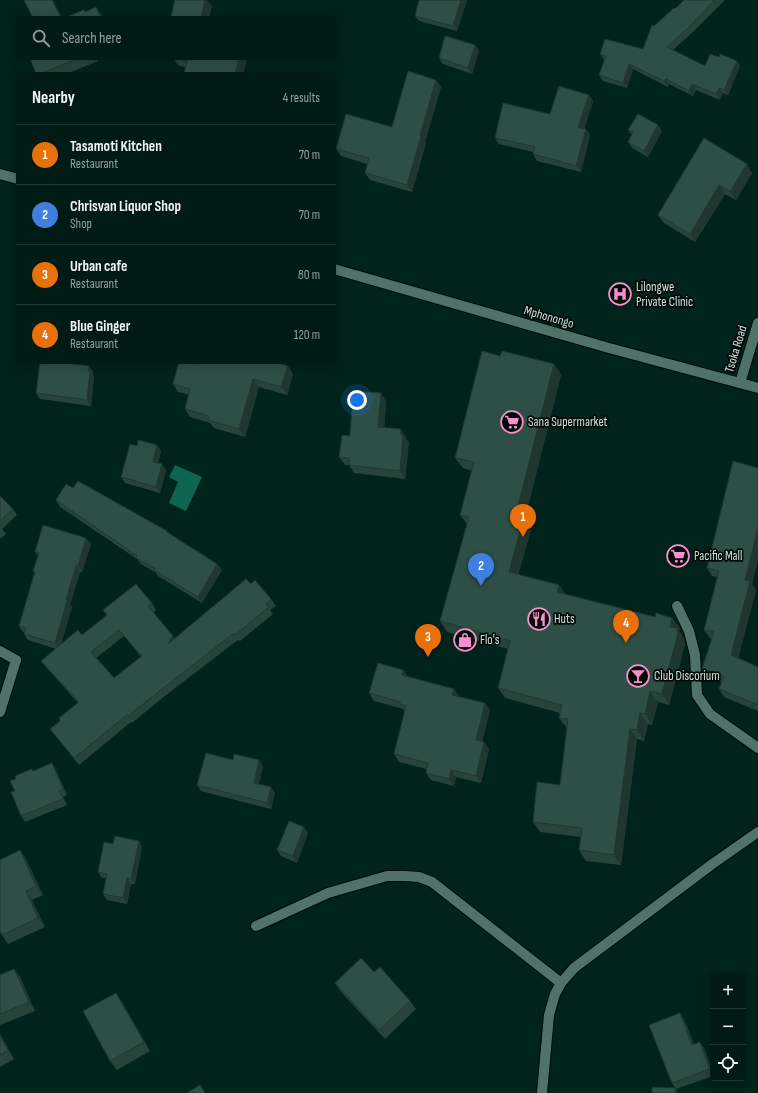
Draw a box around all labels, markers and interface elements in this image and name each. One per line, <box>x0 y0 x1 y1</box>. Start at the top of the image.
search box <box>16 16 336 60</box>
icon: search <box>30 27 52 49</box>
text: Search here <box>62 29 122 48</box>
text: Nearby <box>32 88 75 108</box>
text: 4 results <box>283 90 320 106</box>
text: Tasamoti Kitchen <box>70 137 162 156</box>
text: 1 <box>42 147 48 163</box>
text: 70 m <box>299 147 320 163</box>
text: Restaurant <box>70 156 118 172</box>
text: Chrisvan Liquor Shop <box>70 197 181 216</box>
text: 2 <box>42 207 48 223</box>
text: 70 m <box>299 207 320 223</box>
text: Shop <box>70 216 92 232</box>
text: Urban cafe <box>70 257 127 276</box>
text: 3 <box>42 267 48 283</box>
text: 80 m <box>298 267 320 283</box>
text: Restaurant <box>70 276 118 292</box>
place label: Lilongwe Private Clinic <box>636 279 693 310</box>
hospital icon: Lilongwe Private Clinic <box>607 281 633 307</box>
street label: Mphonongo <box>522 302 576 332</box>
text: Blue Ginger <box>70 317 130 336</box>
street label: Tsoka Road <box>721 324 751 374</box>
text: 4 <box>42 327 48 343</box>
text: 120 m <box>294 327 320 343</box>
text: Restaurant <box>70 336 118 352</box>
your location <box>347 390 367 410</box>
supermarket icon: Sana Supermarket <box>499 409 525 435</box>
place label: Sana Supermarket <box>528 414 608 430</box>
pin: 1 <box>510 504 536 537</box>
supermarket icon: Pacific Mall <box>665 543 691 569</box>
place label: Pacific Mall <box>694 548 742 564</box>
pin: 2 <box>468 553 494 586</box>
restaurant icon: Huts <box>526 606 552 632</box>
pin: 4 <box>613 610 639 643</box>
place label: Huts <box>554 611 575 627</box>
pin: 3 <box>415 624 441 657</box>
shop icon: Flo's <box>452 627 478 653</box>
place label: Flo's <box>480 632 500 648</box>
bar icon: Club Discorium <box>625 663 651 689</box>
place label: Club Discorium <box>654 668 720 684</box>
map controls <box>710 973 746 1081</box>
button: + <box>710 973 746 1009</box>
button: − <box>710 1009 746 1045</box>
button: locate <box>710 1045 746 1081</box>

